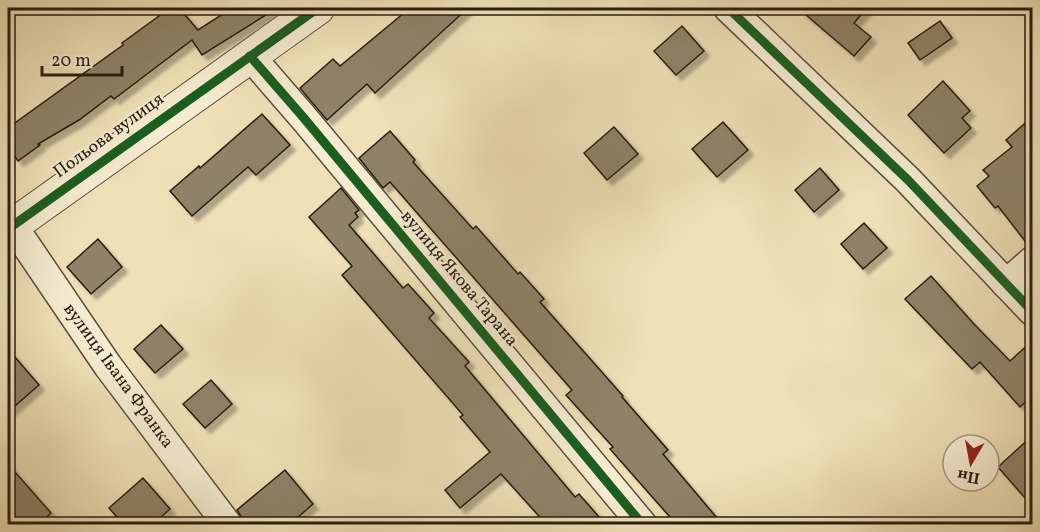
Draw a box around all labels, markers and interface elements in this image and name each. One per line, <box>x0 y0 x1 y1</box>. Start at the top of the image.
scale bar <box>42 39 122 77</box>
text: 20 m <box>51 49 91 74</box>
street label: Польова вулиця <box>48 87 170 185</box>
street label: вулиця Якова Тарана <box>394 205 524 353</box>
street label: вулиця Івана Франка <box>57 298 179 454</box>
north arrow <box>941 433 1001 493</box>
text: Пн <box>956 463 982 489</box>

